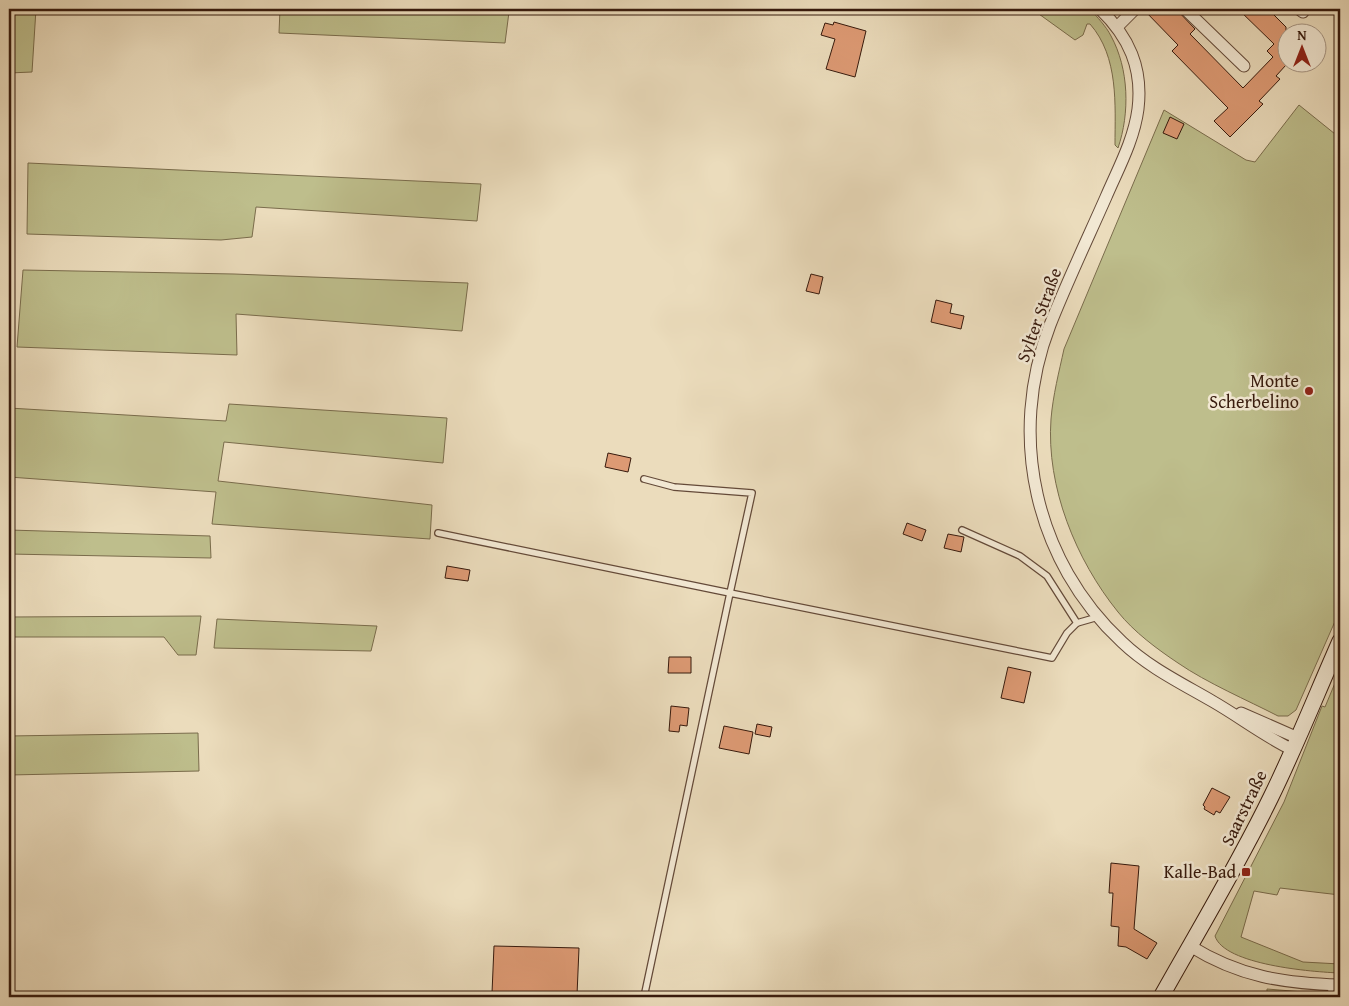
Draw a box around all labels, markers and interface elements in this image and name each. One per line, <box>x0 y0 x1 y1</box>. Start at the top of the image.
north arrow <box>1276 22 1326 72</box>
text: N <box>1297 25 1307 45</box>
street label: Sylter Straße <box>1009 264 1068 366</box>
place label: Monte Scherbelino <box>1209 367 1299 415</box>
marker: Monte Scherbelino <box>1303 385 1315 397</box>
street label: Saarstraße <box>1214 765 1274 850</box>
place label: Kalle-Bad <box>1164 858 1236 885</box>
marker: Kalle-Bad <box>1240 866 1252 878</box>

